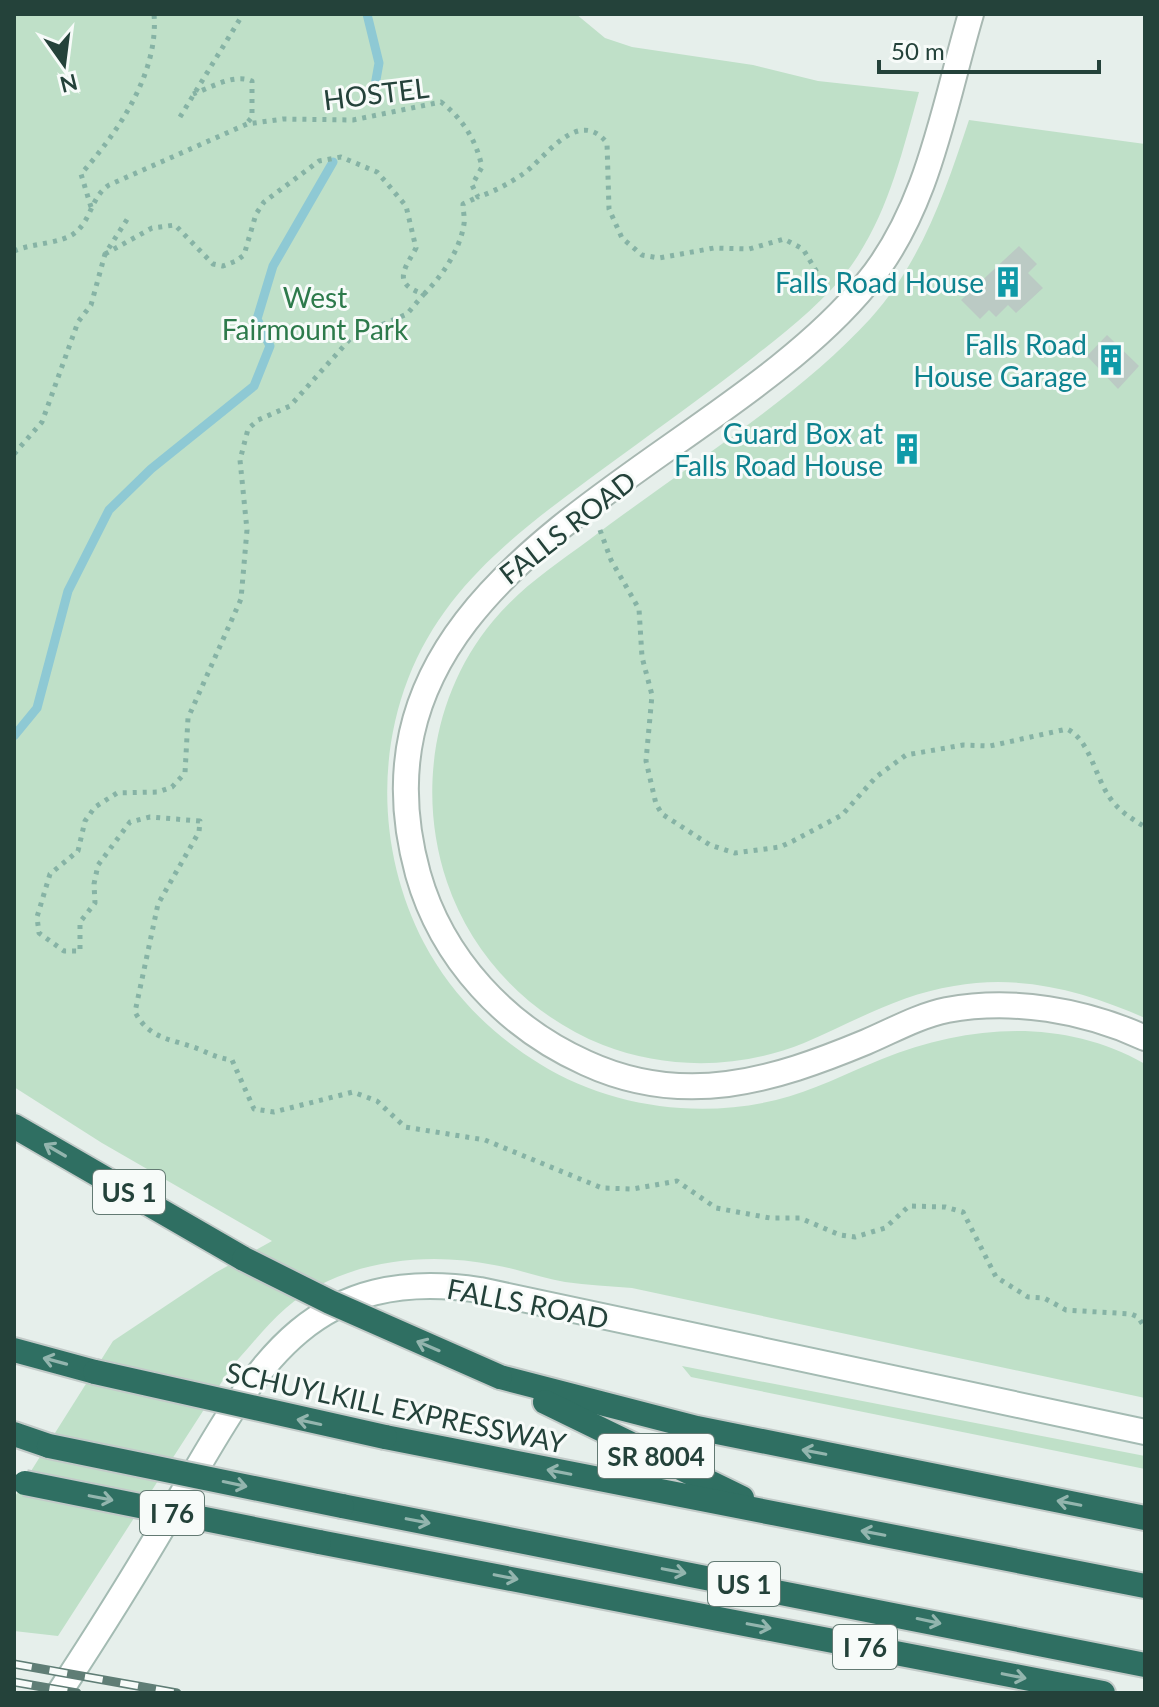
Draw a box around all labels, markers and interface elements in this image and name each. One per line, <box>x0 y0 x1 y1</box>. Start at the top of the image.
north arrow <box>24 24 104 104</box>
scale bar <box>879 24 1099 74</box>
text: 50 m <box>891 36 945 65</box>
text: N <box>57 69 80 99</box>
street label: HOSTEL <box>321 70 431 116</box>
place label: Falls Road House <box>775 265 984 299</box>
building icon: Falls Road House <box>991 265 1025 299</box>
park label: West Fairmount Park <box>222 280 409 346</box>
place label: Falls Road House Garage <box>913 327 1087 393</box>
building icon: Falls Road House Garage <box>1094 343 1128 377</box>
place label: Guard Box at Falls Road House <box>674 416 883 482</box>
building icon: Guard Box at Falls Road House <box>890 432 924 466</box>
street label: FALLS ROAD <box>492 463 642 591</box>
one-way arrow <box>44 1142 68 1157</box>
road number: US 1 <box>93 1170 165 1214</box>
street label: FALLS ROAD <box>444 1271 612 1335</box>
one-way arrow <box>416 1338 441 1353</box>
one-way arrow <box>42 1353 68 1368</box>
street label: SCHUYLKILL EXPRESSWAY <box>223 1354 570 1460</box>
one-way arrow <box>297 1413 322 1428</box>
road number: SR 8004 <box>598 1434 714 1478</box>
one-way arrow <box>801 1443 827 1458</box>
one-way arrow <box>547 1463 572 1478</box>
one-way arrow <box>221 1477 247 1492</box>
road number: I 76 <box>140 1491 204 1535</box>
one-way arrow <box>88 1492 114 1507</box>
one-way arrow <box>1056 1494 1082 1509</box>
one-way arrow <box>405 1514 431 1529</box>
one-way arrow <box>861 1525 887 1540</box>
road number: US 1 <box>708 1562 780 1606</box>
one-way arrow <box>660 1564 686 1579</box>
one-way arrow <box>493 1571 518 1586</box>
one-way arrow <box>915 1614 941 1629</box>
one-way arrow <box>746 1619 771 1634</box>
road number: I 76 <box>833 1625 897 1669</box>
one-way arrow <box>1001 1669 1026 1684</box>

